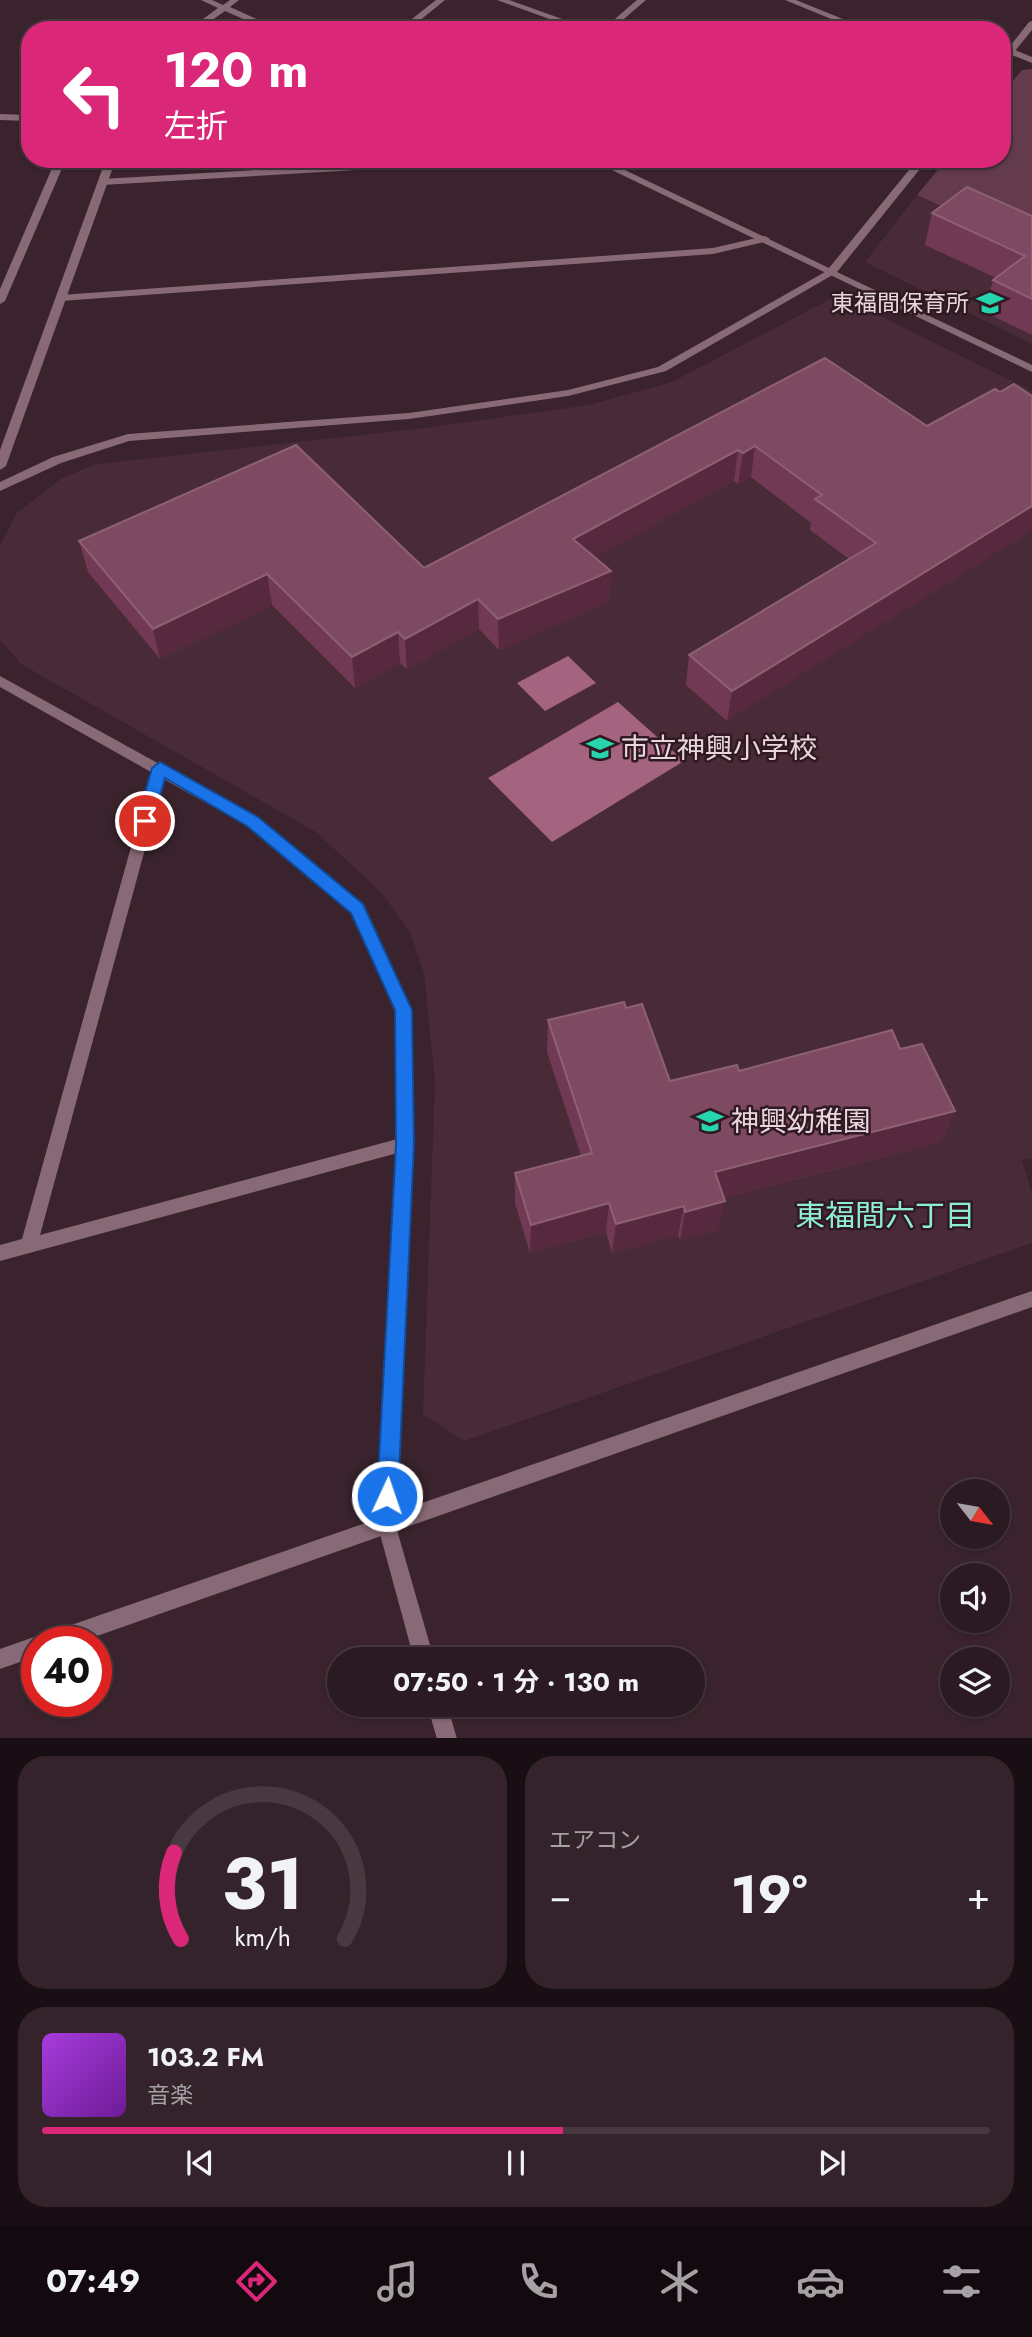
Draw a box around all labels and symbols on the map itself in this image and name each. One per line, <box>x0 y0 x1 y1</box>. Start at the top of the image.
place label: 東福間保育所 <box>831 286 969 320</box>
school or university icon: 東福間保育所 <box>975 288 1005 318</box>
place label: 市立神興小学校 <box>621 728 817 769</box>
school or university icon: 市立神興小学校 <box>585 733 615 763</box>
pin <box>115 791 175 851</box>
place label: 神興幼稚園 <box>731 1101 871 1142</box>
school or university icon: 神興幼稚園 <box>695 1106 725 1136</box>
district label: 東福間六丁目 <box>795 1194 975 1237</box>
position arrow <box>350 1459 424 1533</box>
north arrow <box>940 1479 1010 1549</box>
speed limit sign: 40 <box>21 1626 112 1717</box>

